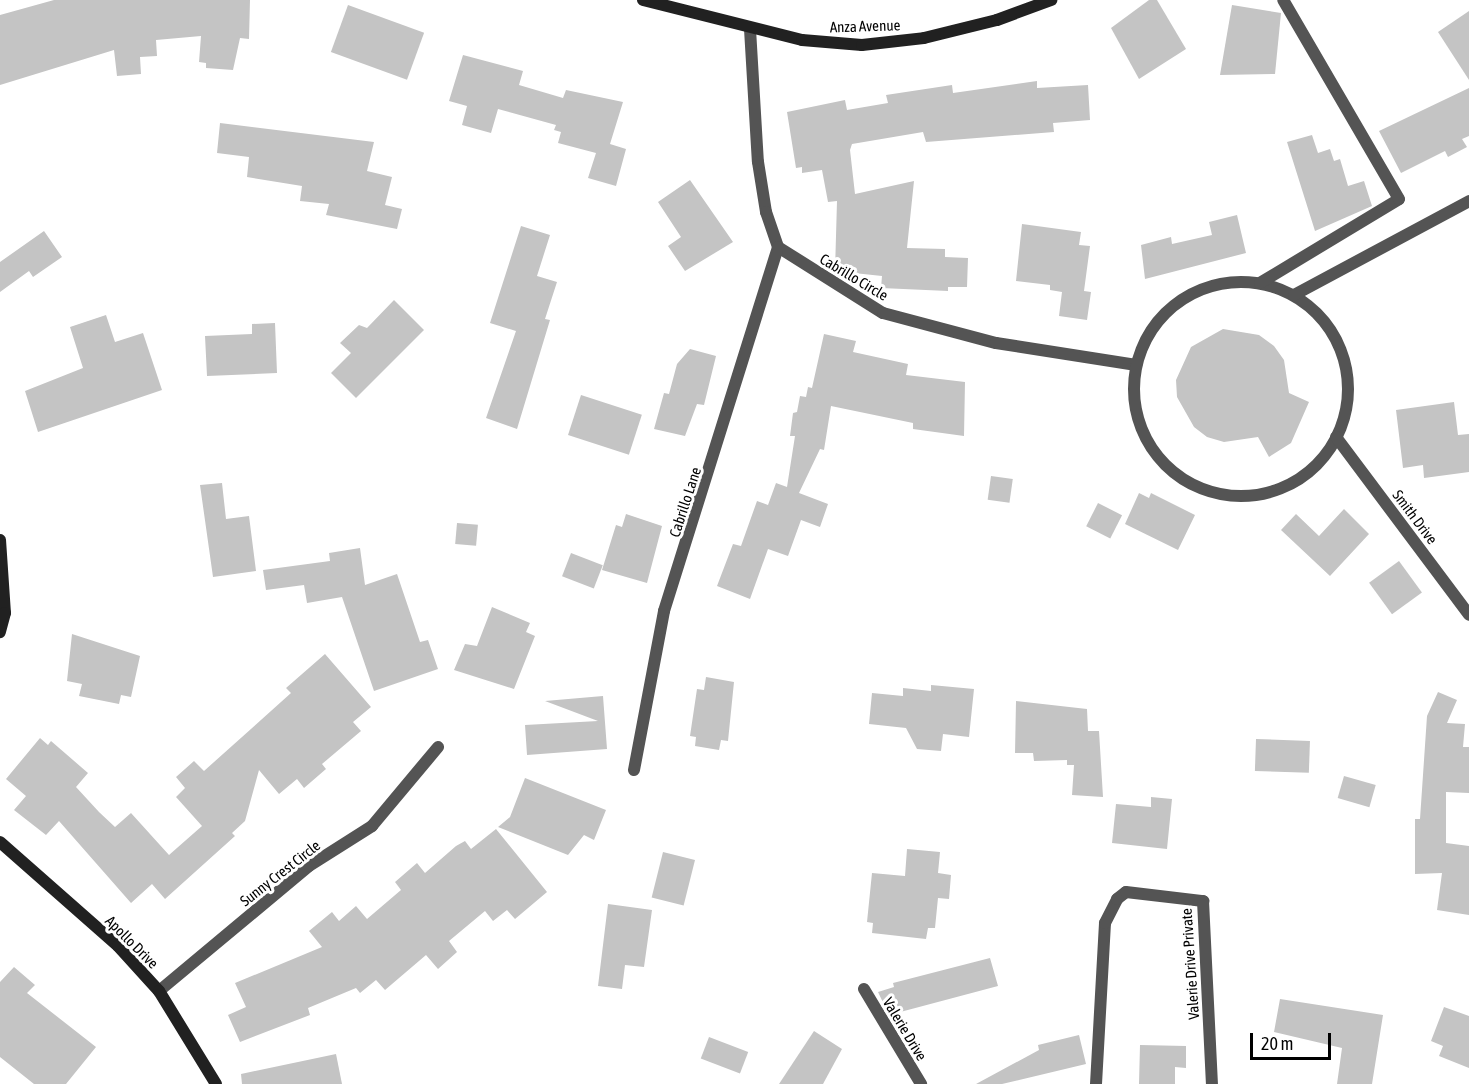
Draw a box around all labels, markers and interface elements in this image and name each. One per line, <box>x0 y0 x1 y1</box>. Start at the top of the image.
street label: Anza Avenue <box>829 16 901 36</box>
street label: Cabrillo Circle <box>817 250 891 304</box>
street label: Cabrillo Lane <box>665 465 705 539</box>
street label: Smith Drive <box>1389 486 1441 548</box>
street label: Sunny Crest Circle <box>236 836 324 910</box>
street label: Valerie Drive Private <box>1177 908 1203 1020</box>
street label: Apollo Drive <box>102 912 162 972</box>
street label: Valerie Drive <box>879 994 931 1064</box>
scale bar <box>1253 1021 1334 1059</box>
text: 20 m <box>1261 1033 1293 1054</box>

